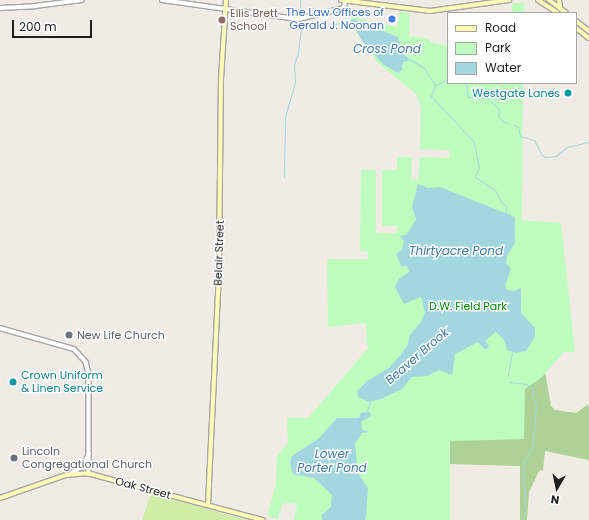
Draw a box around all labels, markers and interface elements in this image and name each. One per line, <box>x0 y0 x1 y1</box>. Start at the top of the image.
place label: The Law Offices of Gerald J. Noonan <box>286 6 384 32</box>
place label: Ellis Brett School <box>230 7 278 33</box>
scale bar <box>14 12 94 38</box>
legend <box>447 12 577 84</box>
marker: The Law Offices of Gerald J. Noonan <box>387 14 397 24</box>
marker: Ellis Brett School <box>217 15 227 25</box>
text: 200 m <box>19 18 57 35</box>
text: Road <box>485 19 516 36</box>
text: Park <box>485 39 511 56</box>
water label: Cross Pond <box>353 42 421 56</box>
text: Water <box>485 59 521 76</box>
place label: Westgate Lanes <box>472 86 560 100</box>
marker: Westgate Lanes <box>563 88 573 98</box>
street label: Belair Street <box>211 220 227 286</box>
water label: Thirtyacre Pond <box>409 244 503 258</box>
park label: D.W. Field Park <box>429 299 507 313</box>
water label: Beaver Brook <box>383 325 451 387</box>
place label: New Life Church <box>77 328 165 342</box>
marker: New Life Church <box>64 330 74 340</box>
place label: Crown Uniform & Linen Service <box>21 369 103 395</box>
marker: Crown Uniform & Linen Service <box>8 377 18 387</box>
place label: Lincoln Congregational Church <box>22 445 152 471</box>
water label: Lower Porter Pond <box>297 447 367 475</box>
marker: Lincoln Congregational Church <box>9 453 19 463</box>
north arrow <box>537 468 577 508</box>
street label: Oak Street <box>114 474 172 502</box>
text: N <box>550 491 560 508</box>

